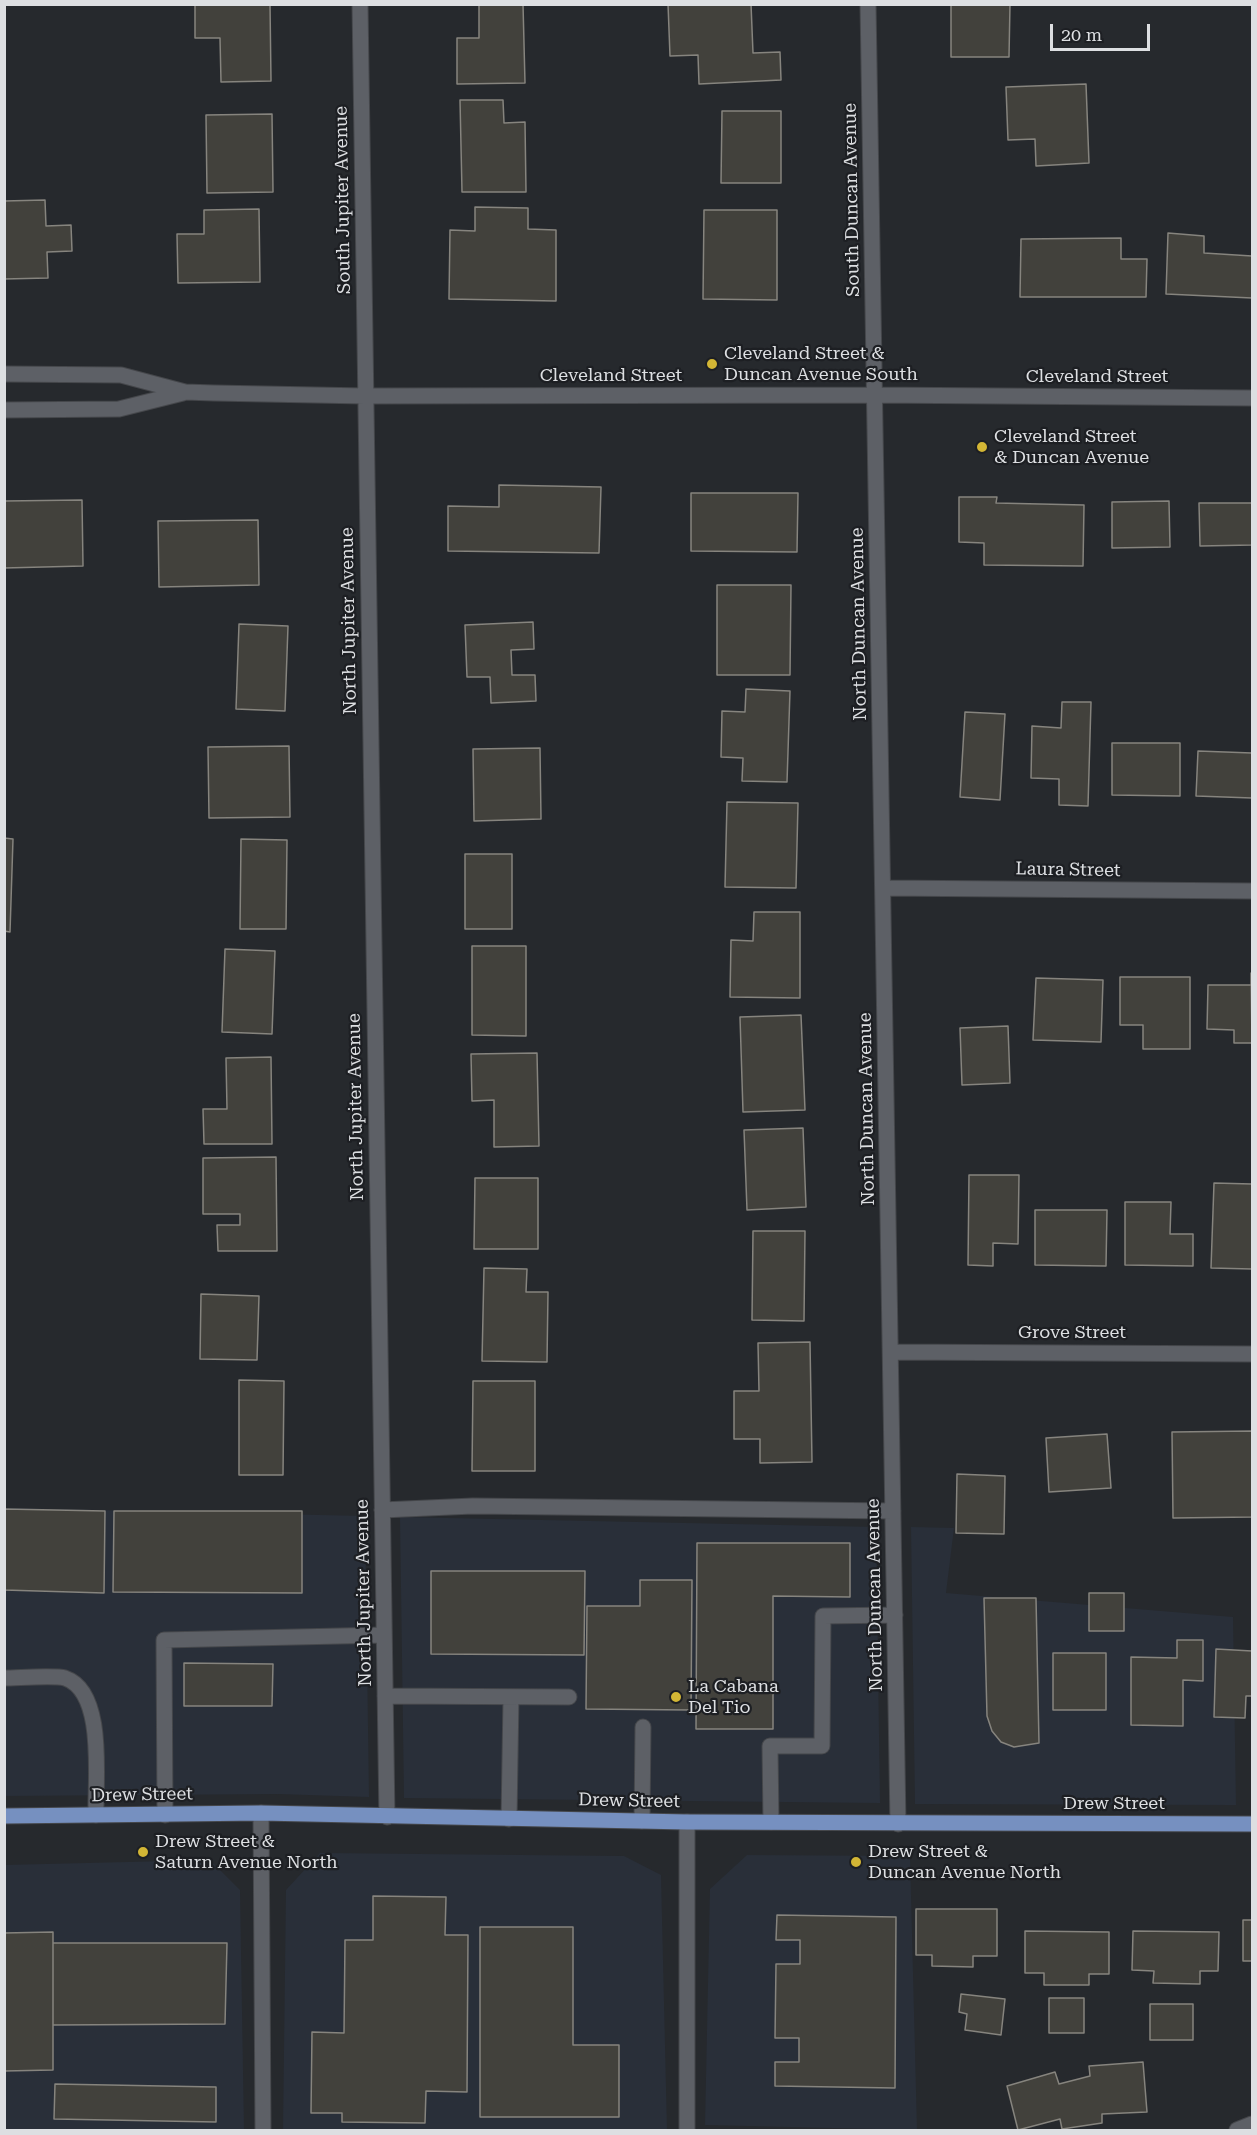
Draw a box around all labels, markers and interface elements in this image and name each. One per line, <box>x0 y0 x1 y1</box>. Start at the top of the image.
scale bar <box>1053 12 1154 50</box>
text: 20 m <box>1061 24 1102 45</box>
street label: South Duncan Avenue <box>840 103 864 297</box>
street label: South Jupiter Avenue <box>331 106 355 294</box>
place label: Cleveland Street & Duncan Avenue South <box>724 343 918 386</box>
marker: Cleveland Street & Duncan Avenue South <box>705 357 719 371</box>
street label: Cleveland Street <box>540 365 682 387</box>
street label: Cleveland Street <box>1026 366 1168 388</box>
place label: Cleveland Street & Duncan Avenue <box>994 426 1149 468</box>
marker: Cleveland Street & Duncan Avenue <box>975 440 989 454</box>
street label: North Jupiter Avenue <box>337 527 361 715</box>
street label: North Duncan Avenue <box>847 527 871 721</box>
street label: Laura Street <box>1015 858 1121 882</box>
street label: North Duncan Avenue <box>855 1012 879 1206</box>
street label: North Jupiter Avenue <box>344 1013 368 1201</box>
street label: Grove Street <box>1018 1322 1126 1344</box>
street label: North Duncan Avenue <box>863 1498 887 1692</box>
street label: North Jupiter Avenue <box>352 1499 376 1687</box>
place label: La Cabana Del Tio <box>688 1676 779 1718</box>
marker: La Cabana Del Tio <box>669 1690 683 1704</box>
street label: Drew Street <box>91 1783 193 1807</box>
street label: Drew Street <box>578 1789 680 1813</box>
street label: Drew Street <box>1063 1793 1165 1815</box>
place label: Drew Street & Saturn Avenue North <box>155 1831 338 1874</box>
place label: Drew Street & Duncan Avenue North <box>868 1841 1061 1884</box>
marker: Drew Street & Saturn Avenue North <box>136 1845 150 1859</box>
marker: Drew Street & Duncan Avenue North <box>849 1855 863 1869</box>

